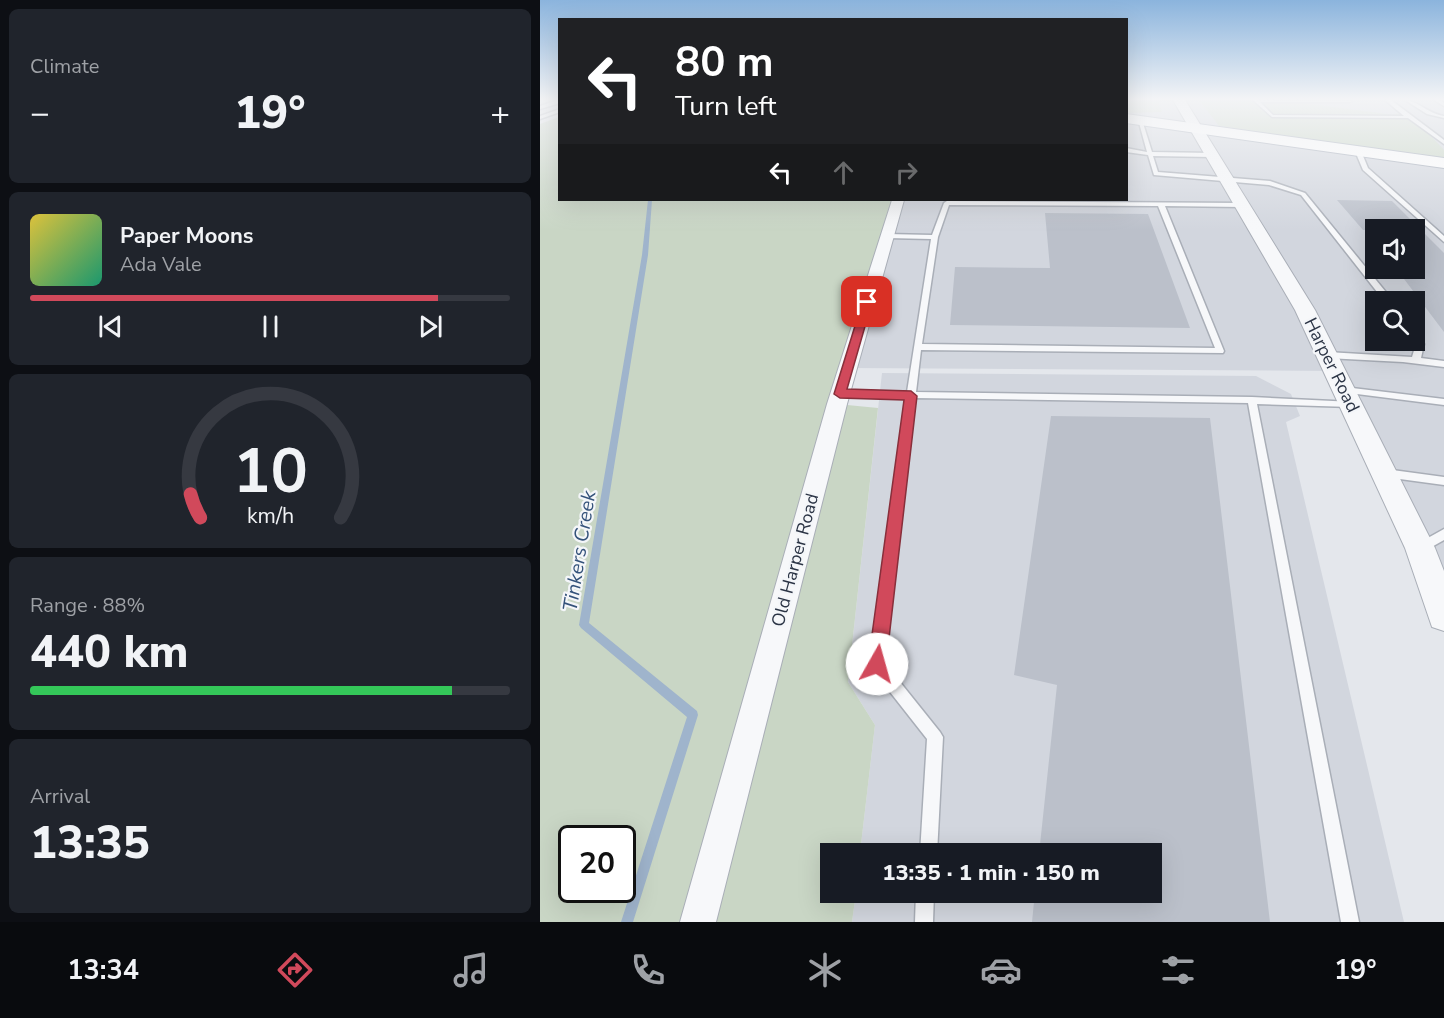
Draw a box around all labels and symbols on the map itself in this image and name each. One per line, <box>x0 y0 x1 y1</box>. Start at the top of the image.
pin <box>841 276 892 327</box>
street label: Harper Road <box>1299 314 1365 416</box>
water label: Tinkers Creek <box>557 488 603 613</box>
street label: Old Harper Road <box>766 491 824 629</box>
position arrow <box>845 632 909 696</box>
speed limit sign: 20 <box>558 825 636 903</box>

